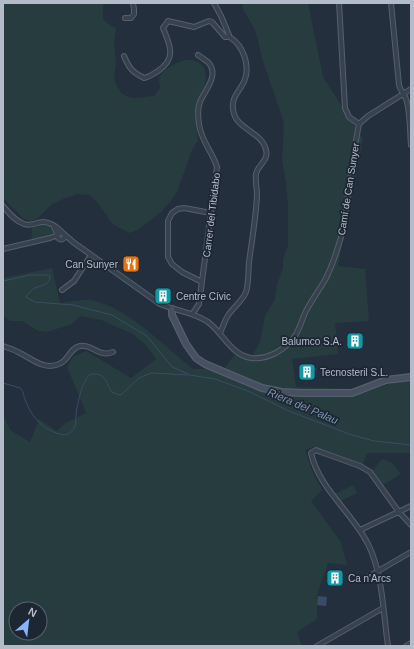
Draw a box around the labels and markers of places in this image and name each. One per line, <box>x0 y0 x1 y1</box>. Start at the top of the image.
restaurant icon: Can Sunyer <box>121 254 141 274</box>
place label: Can Sunyer <box>65 259 119 270</box>
building icon: Centre Cívic <box>153 286 173 306</box>
place label: Centre Cívic <box>176 291 231 302</box>
building icon: Balumco S.A. <box>345 331 365 351</box>
place label: Balumco S.A. <box>281 336 342 347</box>
building icon: Tecnosteril S.L. <box>297 362 317 382</box>
place label: Tecnosteril S.L. <box>320 367 388 378</box>
building icon: Ca n'Arcs <box>325 568 345 588</box>
place label: Ca n'Arcs <box>348 573 391 584</box>

